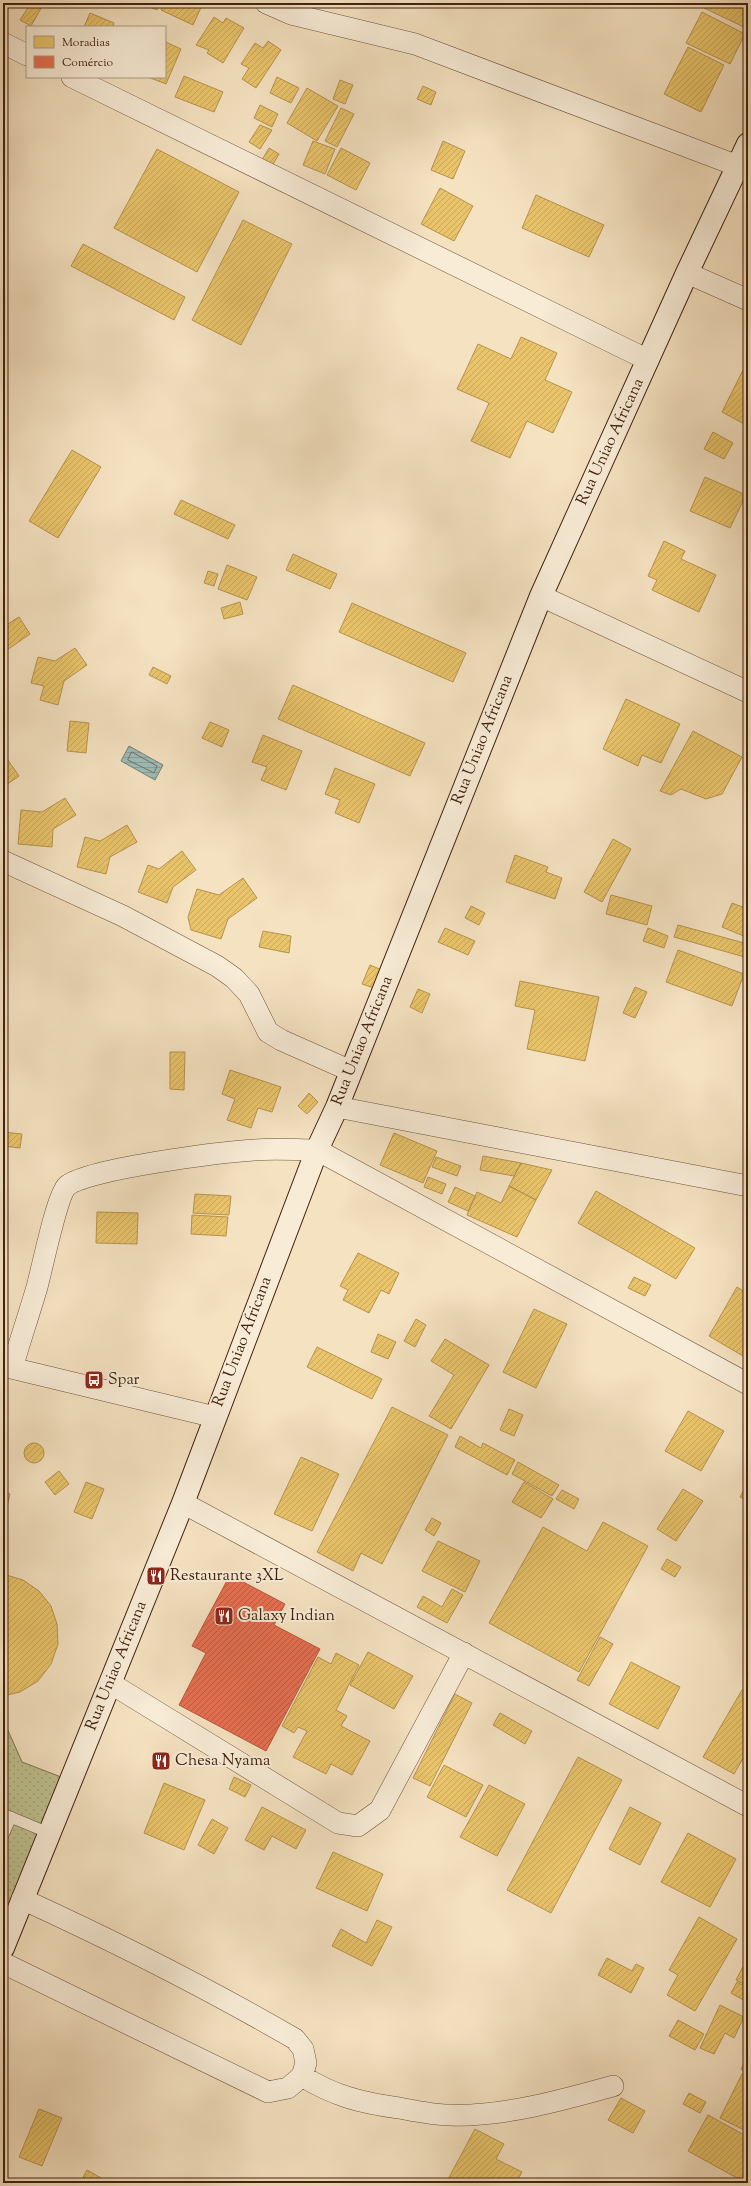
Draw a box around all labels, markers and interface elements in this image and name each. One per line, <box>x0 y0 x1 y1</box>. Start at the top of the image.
legend <box>26 26 166 78</box>
text: Moradias <box>62 34 110 52</box>
text: Comércio <box>62 54 114 72</box>
street label: Rua Uniao Africana <box>571 374 651 509</box>
street label: Rua Uniao Africana <box>447 671 520 808</box>
street label: Rua Uniao Africana <box>327 972 400 1109</box>
street label: Rua Uniao Africana <box>208 1273 279 1410</box>
bus stop icon: Spar <box>83 1369 105 1391</box>
place label: Spar <box>108 1369 140 1392</box>
restaurant icon: Restaurante 3XL <box>145 1565 167 1587</box>
place label: Restaurante 3XL <box>170 1565 284 1588</box>
street label: Rua Uniao Africana <box>81 1597 154 1734</box>
restaurant icon: Galaxy Indian <box>213 1605 235 1627</box>
place label: Galaxy Indian <box>238 1605 336 1628</box>
restaurant icon: Chesa Nyama <box>150 1750 172 1772</box>
place label: Chesa Nyama <box>175 1750 271 1773</box>

